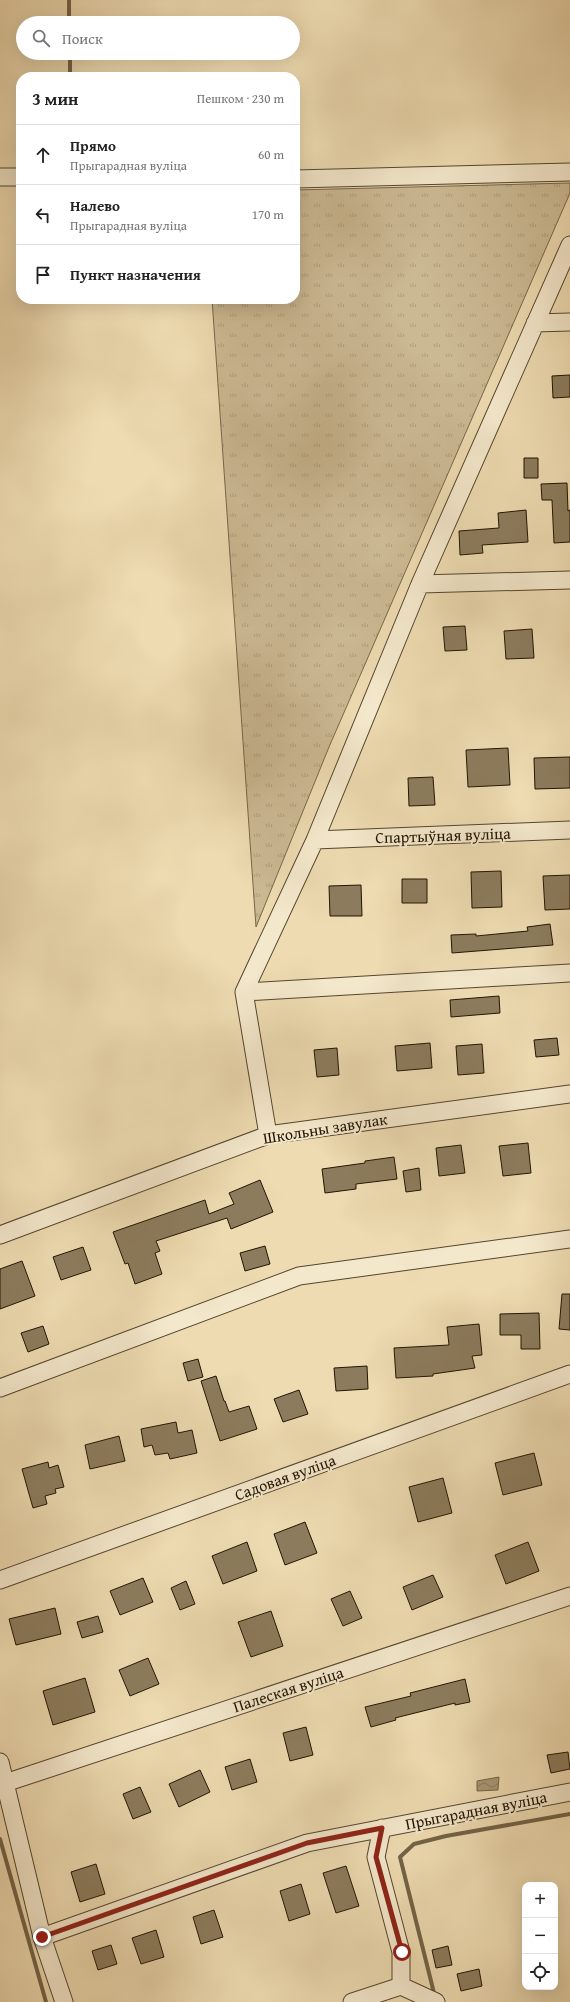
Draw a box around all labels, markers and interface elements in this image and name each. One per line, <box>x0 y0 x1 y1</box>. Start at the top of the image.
search box <box>16 16 300 60</box>
icon: search <box>30 27 52 49</box>
text: Поиск <box>62 28 103 49</box>
text: 3 мин <box>32 86 78 111</box>
text: Пешком · 230 m <box>197 89 284 108</box>
text: Прямо <box>70 135 116 156</box>
icon: ahead <box>32 144 54 166</box>
text: 60 m <box>258 145 284 164</box>
text: Прыгарадная вуліца <box>70 156 187 175</box>
text: Налево <box>70 195 120 216</box>
icon: left <box>32 204 54 226</box>
text: 170 m <box>252 205 284 224</box>
text: Прыгарадная вуліца <box>70 216 187 235</box>
icon: arrive <box>32 264 54 286</box>
text: Пункт назначения <box>70 264 201 285</box>
street label: Спартыўная вуліца <box>375 821 512 849</box>
street label: Школьны завулак <box>261 1106 390 1150</box>
street label: Садовая вуліца <box>231 1447 339 1506</box>
street label: Палеская вуліца <box>230 1660 347 1718</box>
street label: Прыгарадная вуліца <box>403 1784 549 1836</box>
map controls <box>522 1882 558 1990</box>
button: + <box>522 1882 558 1918</box>
button: − <box>522 1918 558 1954</box>
route end <box>33 1928 51 1946</box>
route start <box>393 1943 411 1961</box>
button: locate <box>522 1954 558 1990</box>

